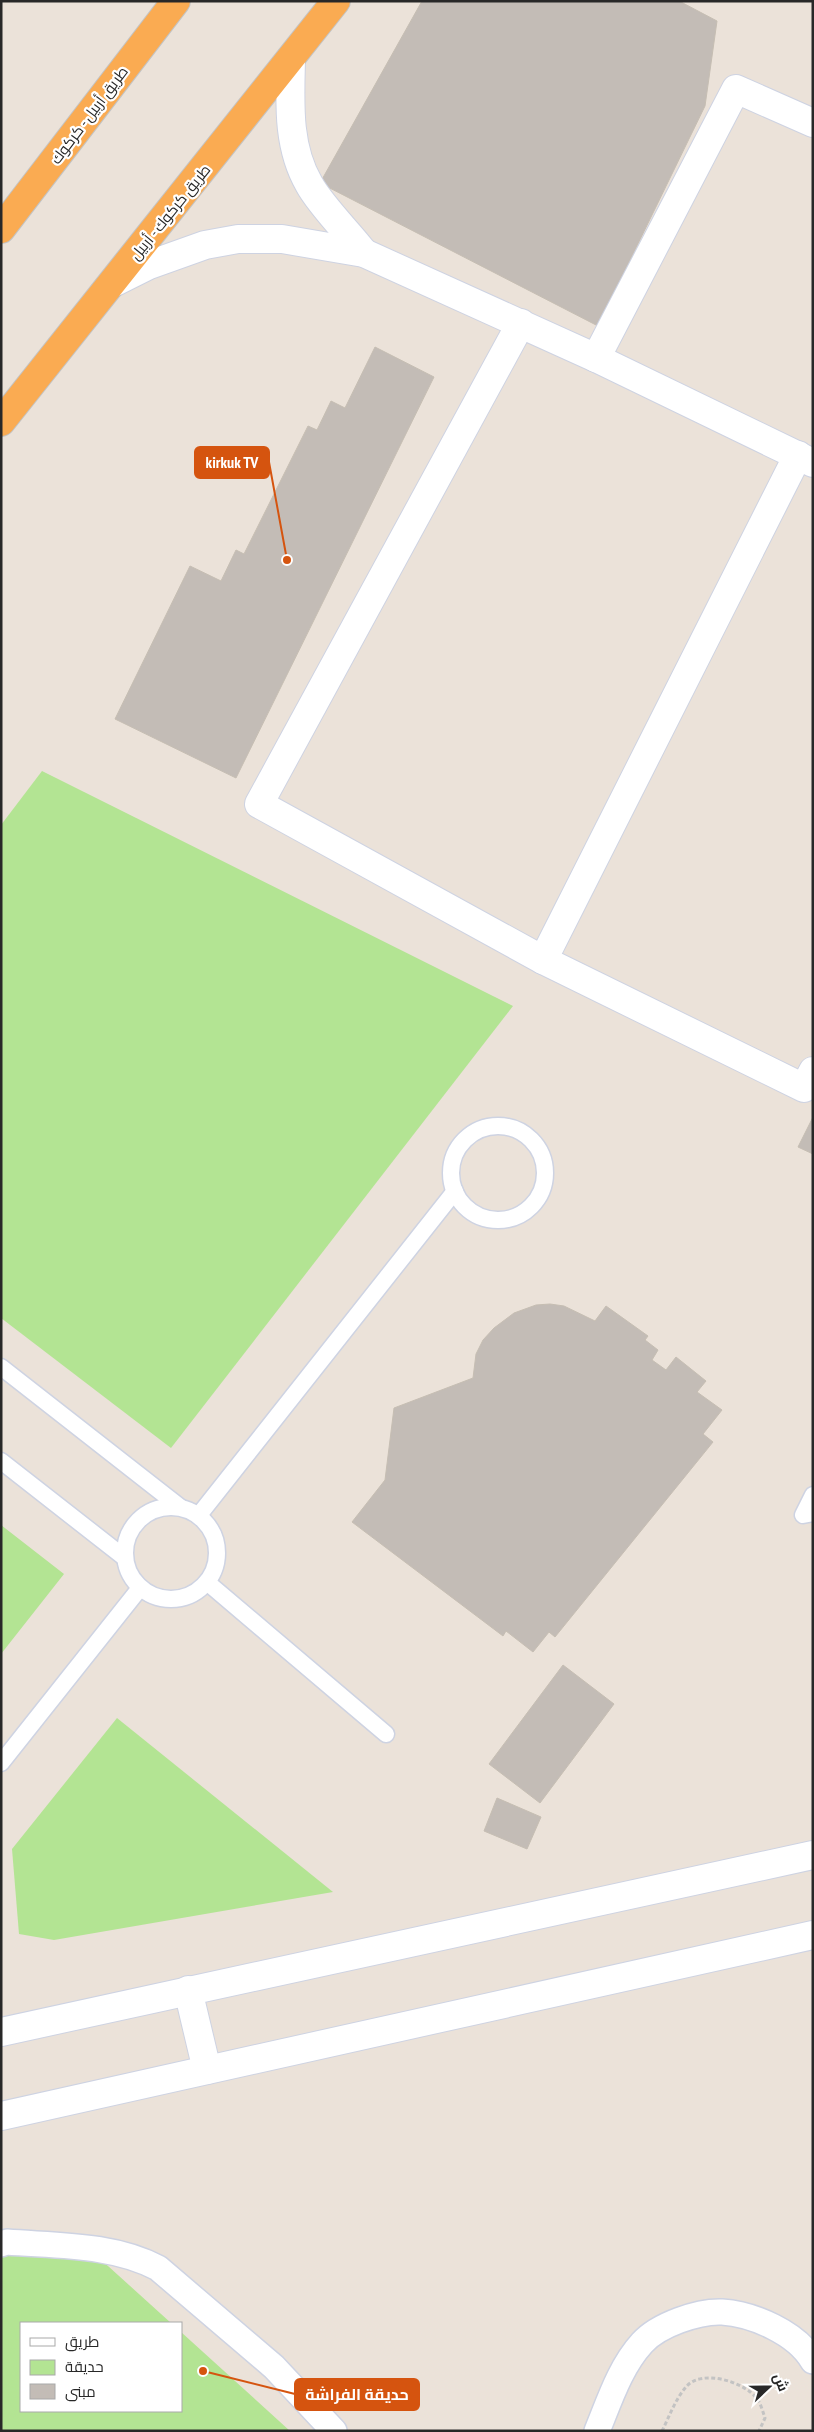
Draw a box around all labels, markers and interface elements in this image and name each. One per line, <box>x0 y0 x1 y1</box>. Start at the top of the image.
street label: طريق أربيل - كركوك <box>46 62 133 168</box>
street label: طريق كركوك - أربيل <box>126 160 215 264</box>
callout: kirkuk TV <box>195 447 269 478</box>
text: kirkuk TV <box>206 452 259 472</box>
legend <box>20 2322 182 2412</box>
text: طريق <box>65 2332 99 2352</box>
text: حديقة <box>65 2357 104 2376</box>
north arrow <box>744 2362 794 2412</box>
text: ش <box>769 2370 793 2394</box>
callout: حديقة الفراشة <box>295 2379 419 2410</box>
text: مبنى <box>65 2382 96 2402</box>
text: حديقة الفراشة <box>305 2384 409 2404</box>

